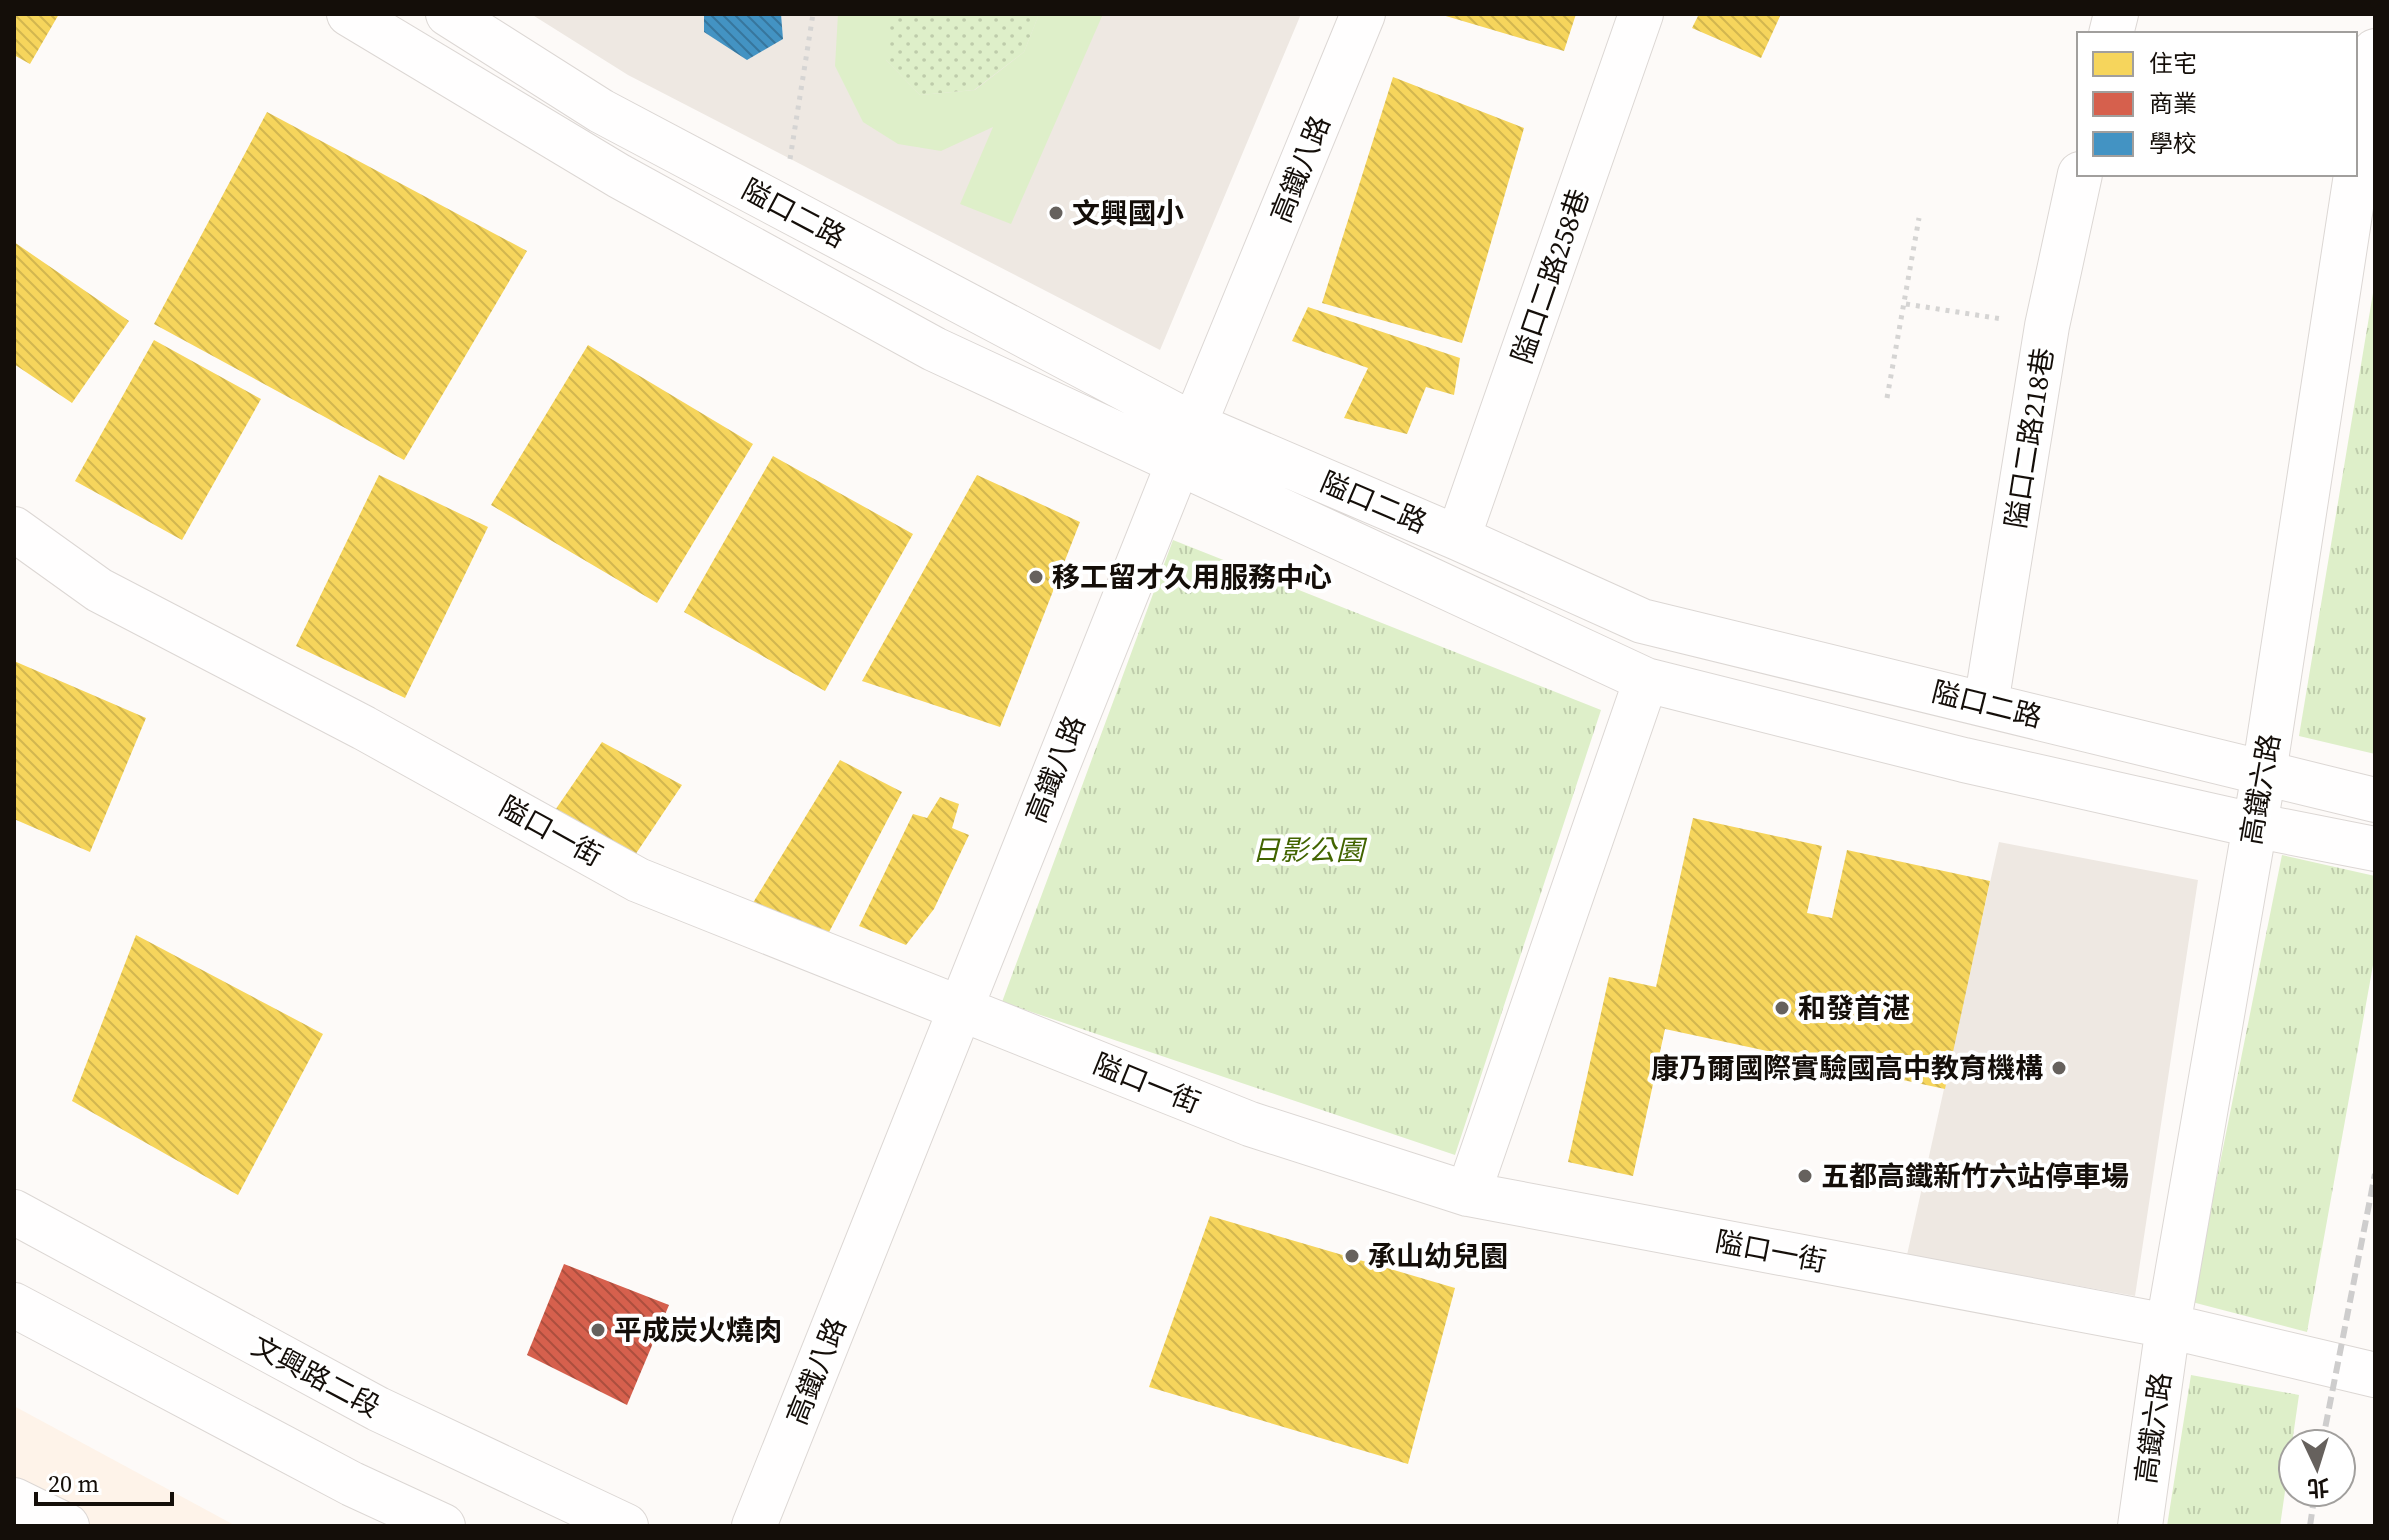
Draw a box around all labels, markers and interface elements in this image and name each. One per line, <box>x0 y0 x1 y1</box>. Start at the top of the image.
legend <box>2077 32 2357 176</box>
text: 住宅 <box>2149 47 2197 80</box>
text: 商業 <box>2149 87 2197 120</box>
street label: 高鐵八路 <box>1261 110 1339 228</box>
text: 學校 <box>2149 127 2197 160</box>
street label: 隘口二路 <box>736 170 852 256</box>
street label: 隘口二路258巷 <box>1502 184 1598 368</box>
place label: 文興國小 <box>1072 194 1184 232</box>
marker: 文興國小 <box>1047 204 1065 222</box>
street label: 隘口二路218巷 <box>1996 345 2062 531</box>
street label: 隘口二路 <box>1315 463 1433 541</box>
place label: 移工留才久用服務中心 <box>1052 558 1332 596</box>
marker: 移工留才久用服務中心 <box>1027 568 1045 586</box>
street label: 隘口二路 <box>1928 672 2046 736</box>
street label: 高鐵八路 <box>1016 710 1094 828</box>
street label: 高鐵六路 <box>2232 731 2288 847</box>
street label: 隘口一街 <box>493 787 609 875</box>
park label: 日影公園 <box>1252 831 1368 869</box>
place label: 和發首湛 <box>1798 989 1910 1027</box>
marker: 和發首湛 <box>1773 999 1791 1017</box>
street label: 隘口一街 <box>1088 1044 1206 1122</box>
place label: 康乃爾國際實驗國高中教育機構 <box>1651 1049 2043 1087</box>
marker: 康乃爾國際實驗國高中教育機構 <box>2050 1059 2068 1077</box>
place label: 五都高鐵新竹六站停車場 <box>1821 1157 2129 1195</box>
marker: 五都高鐵新竹六站停車場 <box>1796 1167 1814 1185</box>
street label: 隘口一街 <box>1712 1222 1830 1280</box>
place label: 承山幼兒園 <box>1368 1237 1508 1275</box>
marker: 承山幼兒園 <box>1343 1247 1361 1265</box>
place label: 平成炭火燒肉 <box>614 1311 782 1349</box>
street label: 高鐵八路 <box>777 1312 855 1430</box>
marker: 平成炭火燒肉 <box>589 1321 607 1339</box>
street label: 文興路二段 <box>245 1326 387 1426</box>
street label: 高鐵六路 <box>2126 1370 2180 1486</box>
north arrow <box>2277 1428 2357 1508</box>
scale bar <box>36 1456 172 1506</box>
text: 20 m <box>48 1467 99 1500</box>
text: 北 <box>2306 1472 2330 1504</box>

